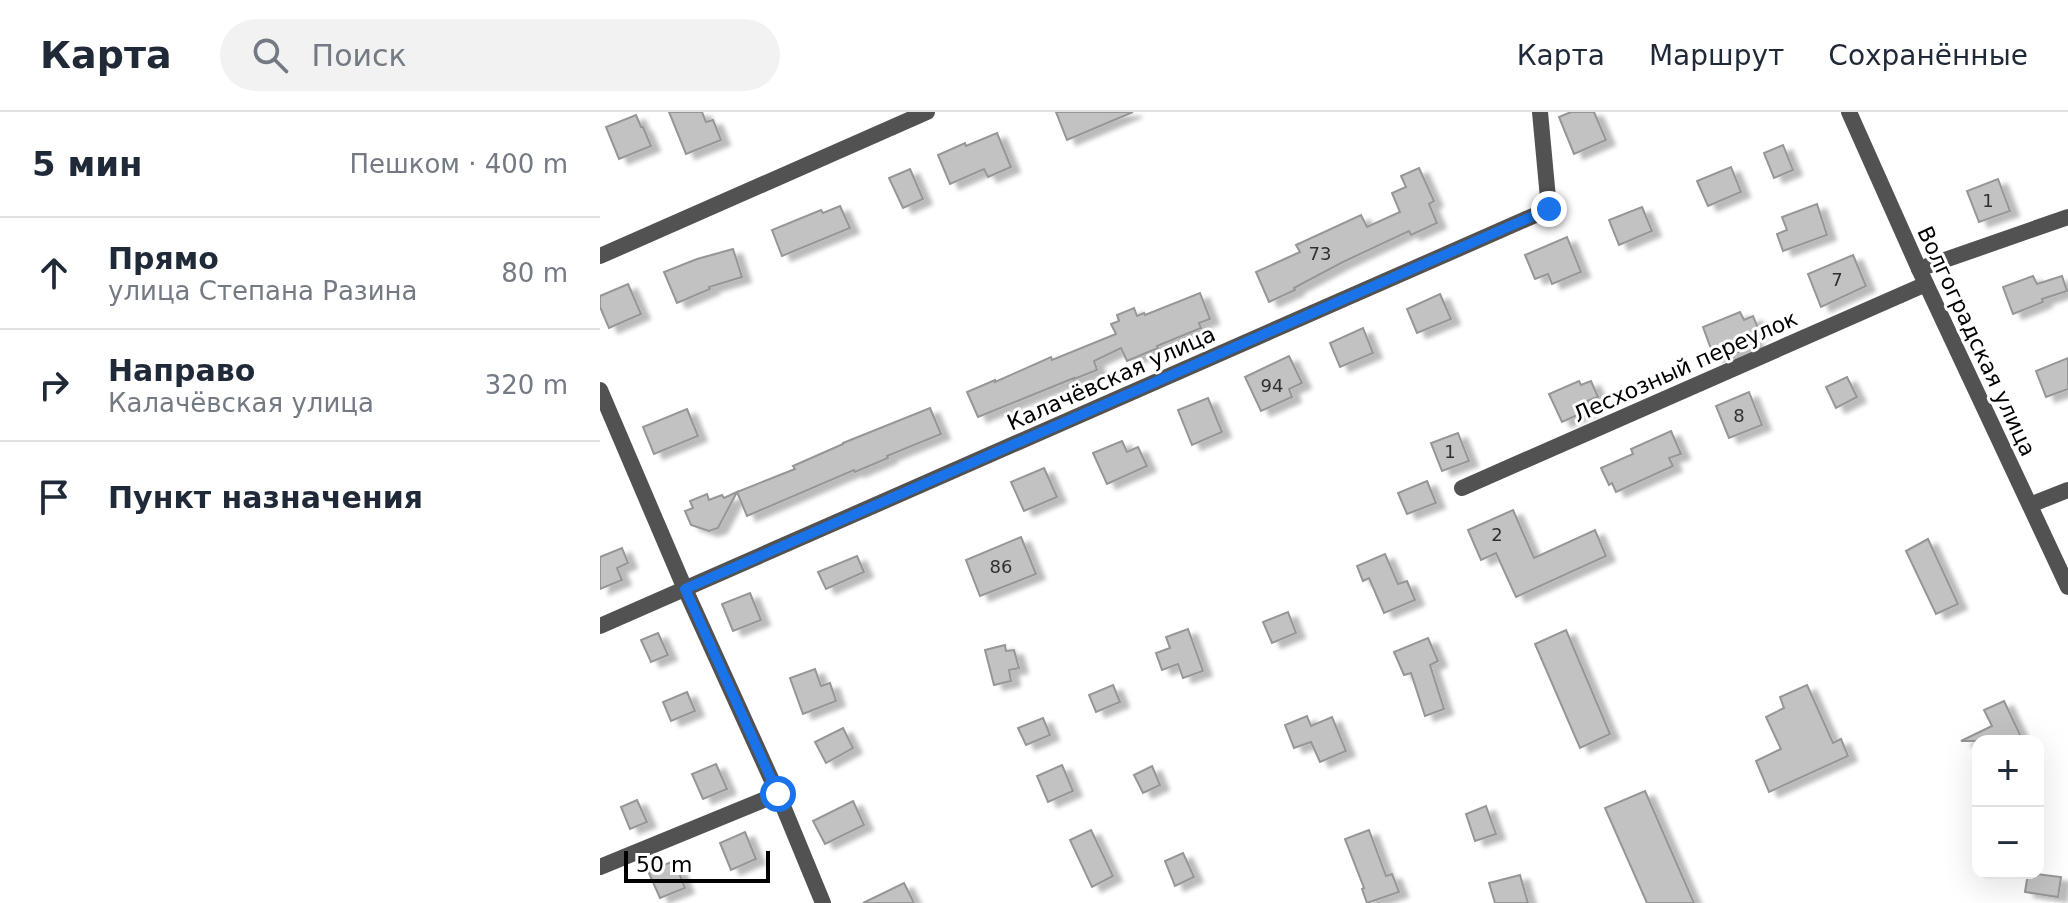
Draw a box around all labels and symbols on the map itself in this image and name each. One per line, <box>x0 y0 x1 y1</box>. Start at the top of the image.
house number: 1 <box>1982 190 1994 211</box>
route end <box>1531 191 1567 227</box>
street label: Волгоградская улица <box>1912 222 2041 460</box>
house number: 73 <box>1309 243 1331 264</box>
house number: 7 <box>1831 269 1843 290</box>
street label: Лесхозный переулок <box>1569 306 1801 427</box>
street label: Калачёвская улица <box>1003 321 1219 436</box>
house number: 94 <box>1261 375 1283 396</box>
house number: 8 <box>1733 405 1745 426</box>
house number: 1 <box>1444 441 1456 462</box>
house number: 2 <box>1491 524 1503 545</box>
house number: 86 <box>990 556 1012 577</box>
route start <box>760 776 796 812</box>
scale bar <box>624 847 770 883</box>

